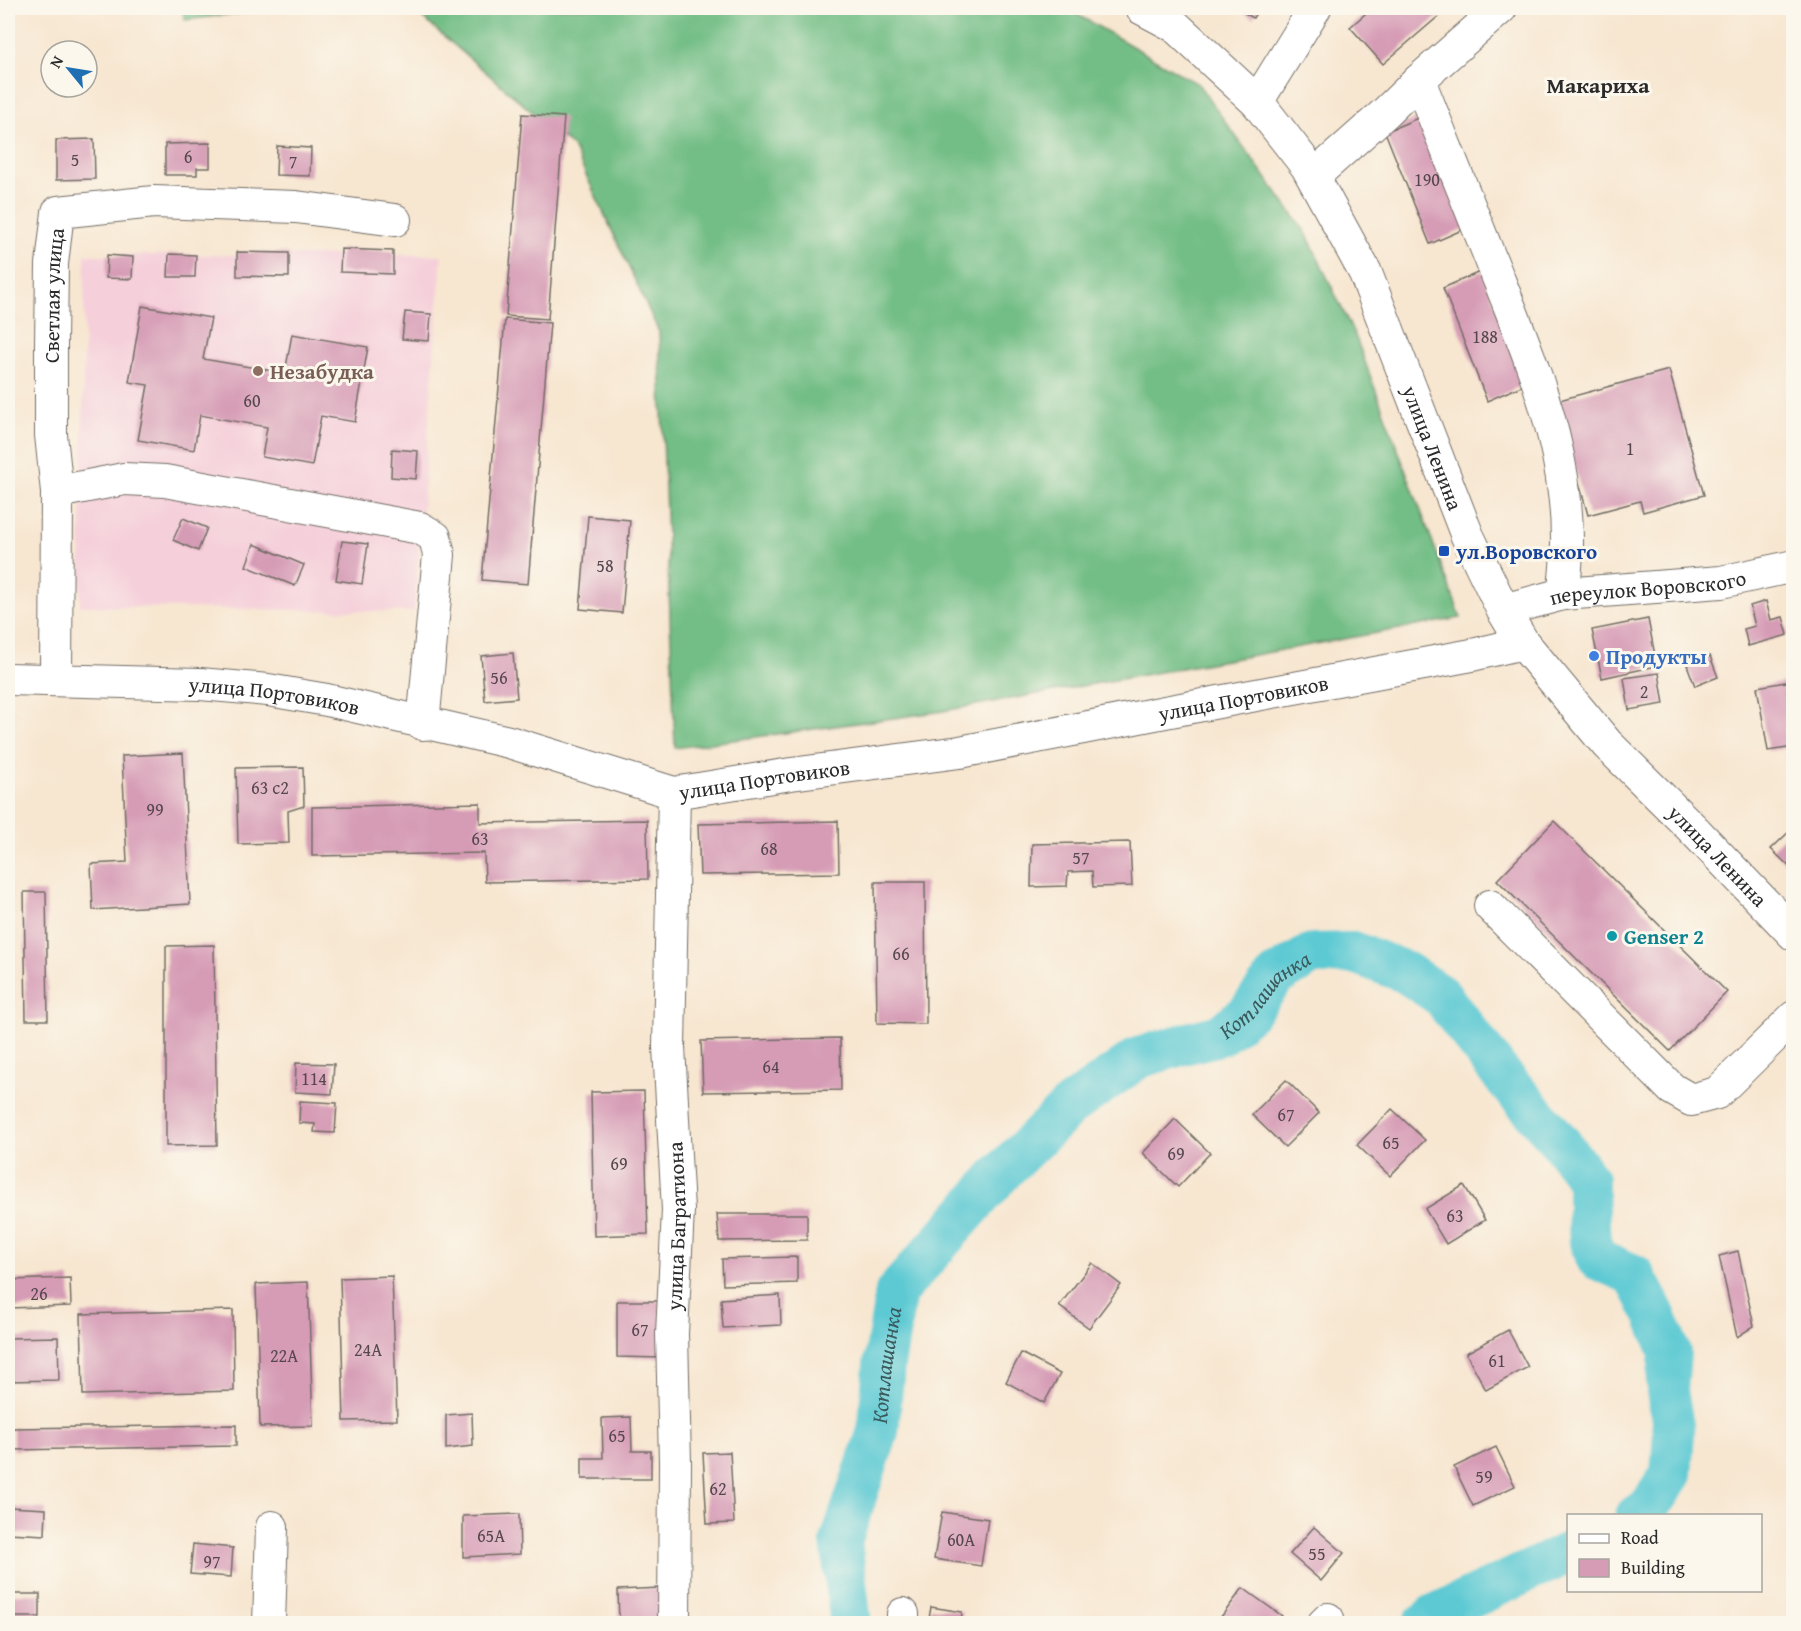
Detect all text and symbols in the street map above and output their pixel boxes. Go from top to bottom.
north arrow [39,39,99,99]
text: N [43,51,69,72]
district label: Макариха [1547,69,1650,101]
house number: 6 [184,143,192,170]
house number: 5 [71,146,79,173]
house number: 7 [289,148,297,175]
house number: 190 [1414,166,1440,193]
street label: Светлая улица [36,226,72,363]
house number: 188 [1472,323,1498,350]
place label: Незабудка [270,356,374,387]
marker: Незабудка [251,364,265,378]
street label: улица Ленина [1395,380,1471,515]
house number: 60 [243,387,261,414]
house number: 1 [1626,435,1634,462]
place label: ул.Воровского [1455,536,1597,567]
marker: ул.Воровского [1437,544,1451,558]
house number: 58 [596,552,614,579]
street label: переулок Воровского [1546,562,1749,612]
place label: Продукты [1606,641,1707,672]
marker: Продукты [1587,649,1601,663]
house number: 56 [490,664,508,691]
street label: улица Портовиков [1154,666,1331,729]
street label: улица Портовиков [187,668,363,723]
house number: 2 [1640,678,1648,705]
street label: улица Портовиков [676,751,852,808]
house number: 63 с2 [251,774,289,801]
house number: 99 [146,796,164,823]
street label: улица Ленина [1661,797,1775,913]
house number: 63 [471,825,489,852]
house number: 68 [760,835,778,862]
house number: 57 [1072,844,1090,871]
place label: Genser 2 [1624,921,1704,952]
marker: Genser 2 [1605,929,1619,943]
house number: 66 [892,940,910,967]
water label: Котлашанка [1212,943,1316,1046]
house number: 64 [762,1053,780,1080]
house number: 114 [301,1065,327,1092]
house number: 67 [1277,1101,1295,1128]
house number: 65 [1382,1129,1400,1156]
house number: 69 [1167,1140,1185,1167]
street label: улица Багратиона [658,1141,694,1312]
house number: 69 [610,1150,628,1177]
house number: 63 [1446,1202,1464,1229]
house number: 26 [30,1280,48,1307]
water label: Котлашанка [863,1304,909,1425]
house number: 67 [631,1316,649,1343]
house number: 24А [354,1336,382,1363]
house number: 22А [270,1342,298,1369]
house number: 61 [1488,1347,1506,1374]
house number: 65 [608,1422,626,1449]
house number: 59 [1475,1463,1493,1490]
house number: 62 [709,1475,727,1502]
legend [1567,1514,1762,1592]
house number: 65А [477,1522,505,1549]
text: Road [1621,1524,1659,1551]
house number: 60А [947,1526,975,1553]
house number: 55 [1308,1540,1326,1567]
house number: 97 [203,1548,221,1575]
text: Building [1621,1554,1685,1581]

